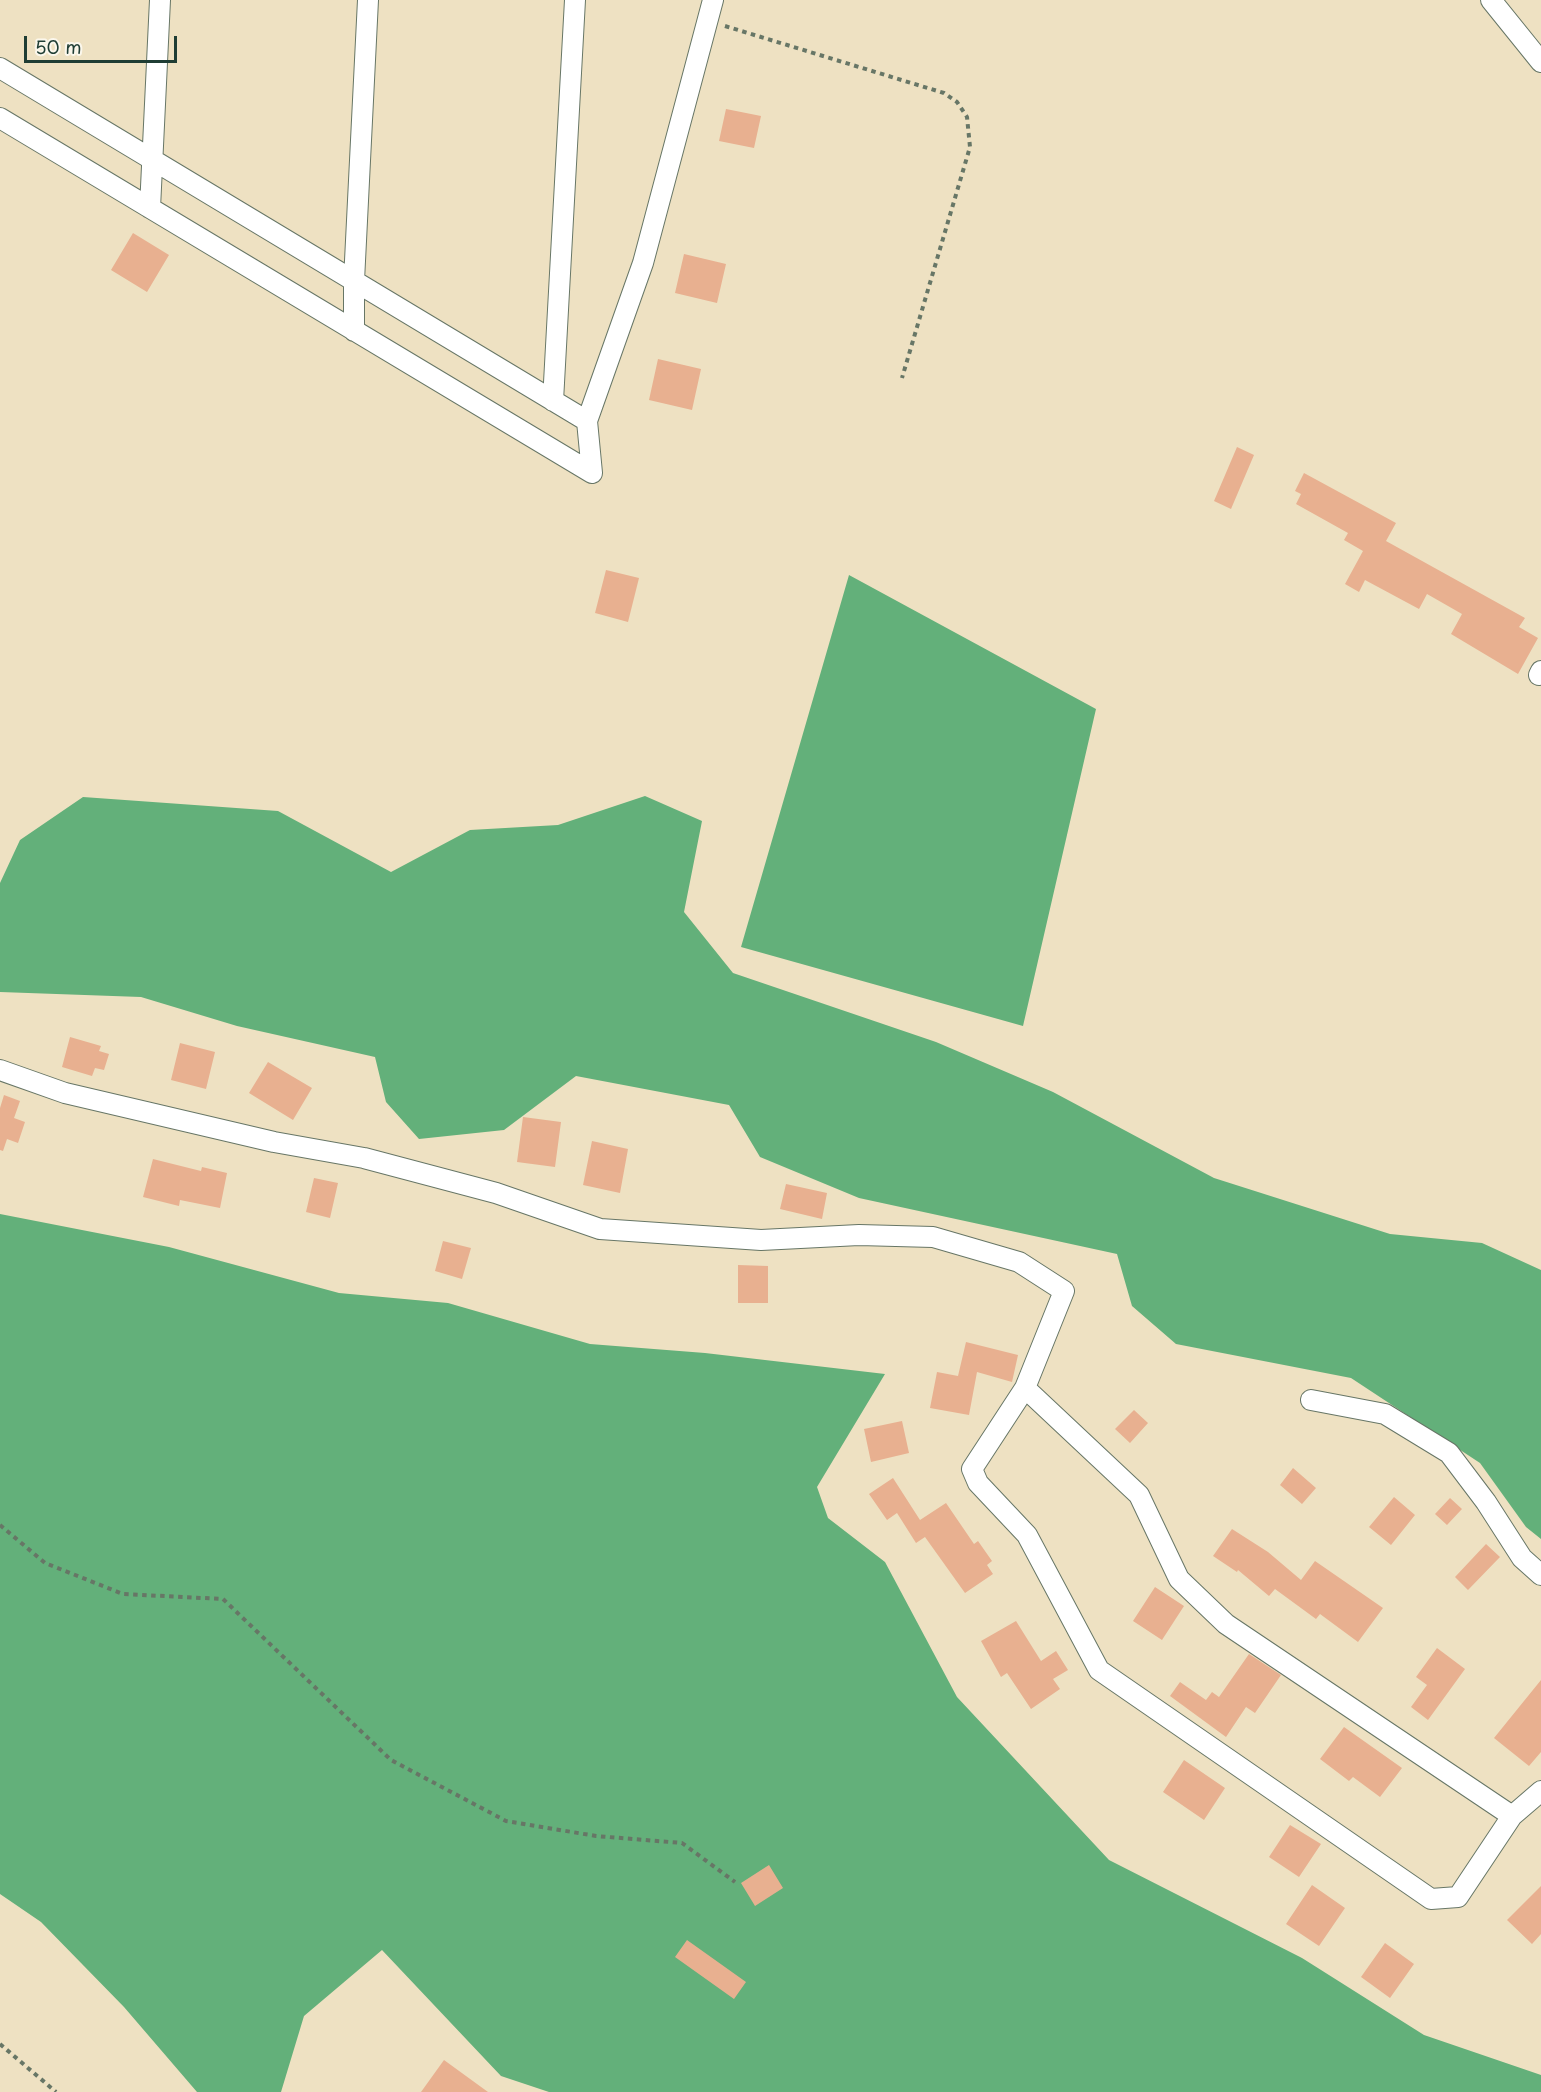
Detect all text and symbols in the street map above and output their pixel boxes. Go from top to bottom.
scale bar [27,24,180,62]
text: 50 m [35,33,82,60]

